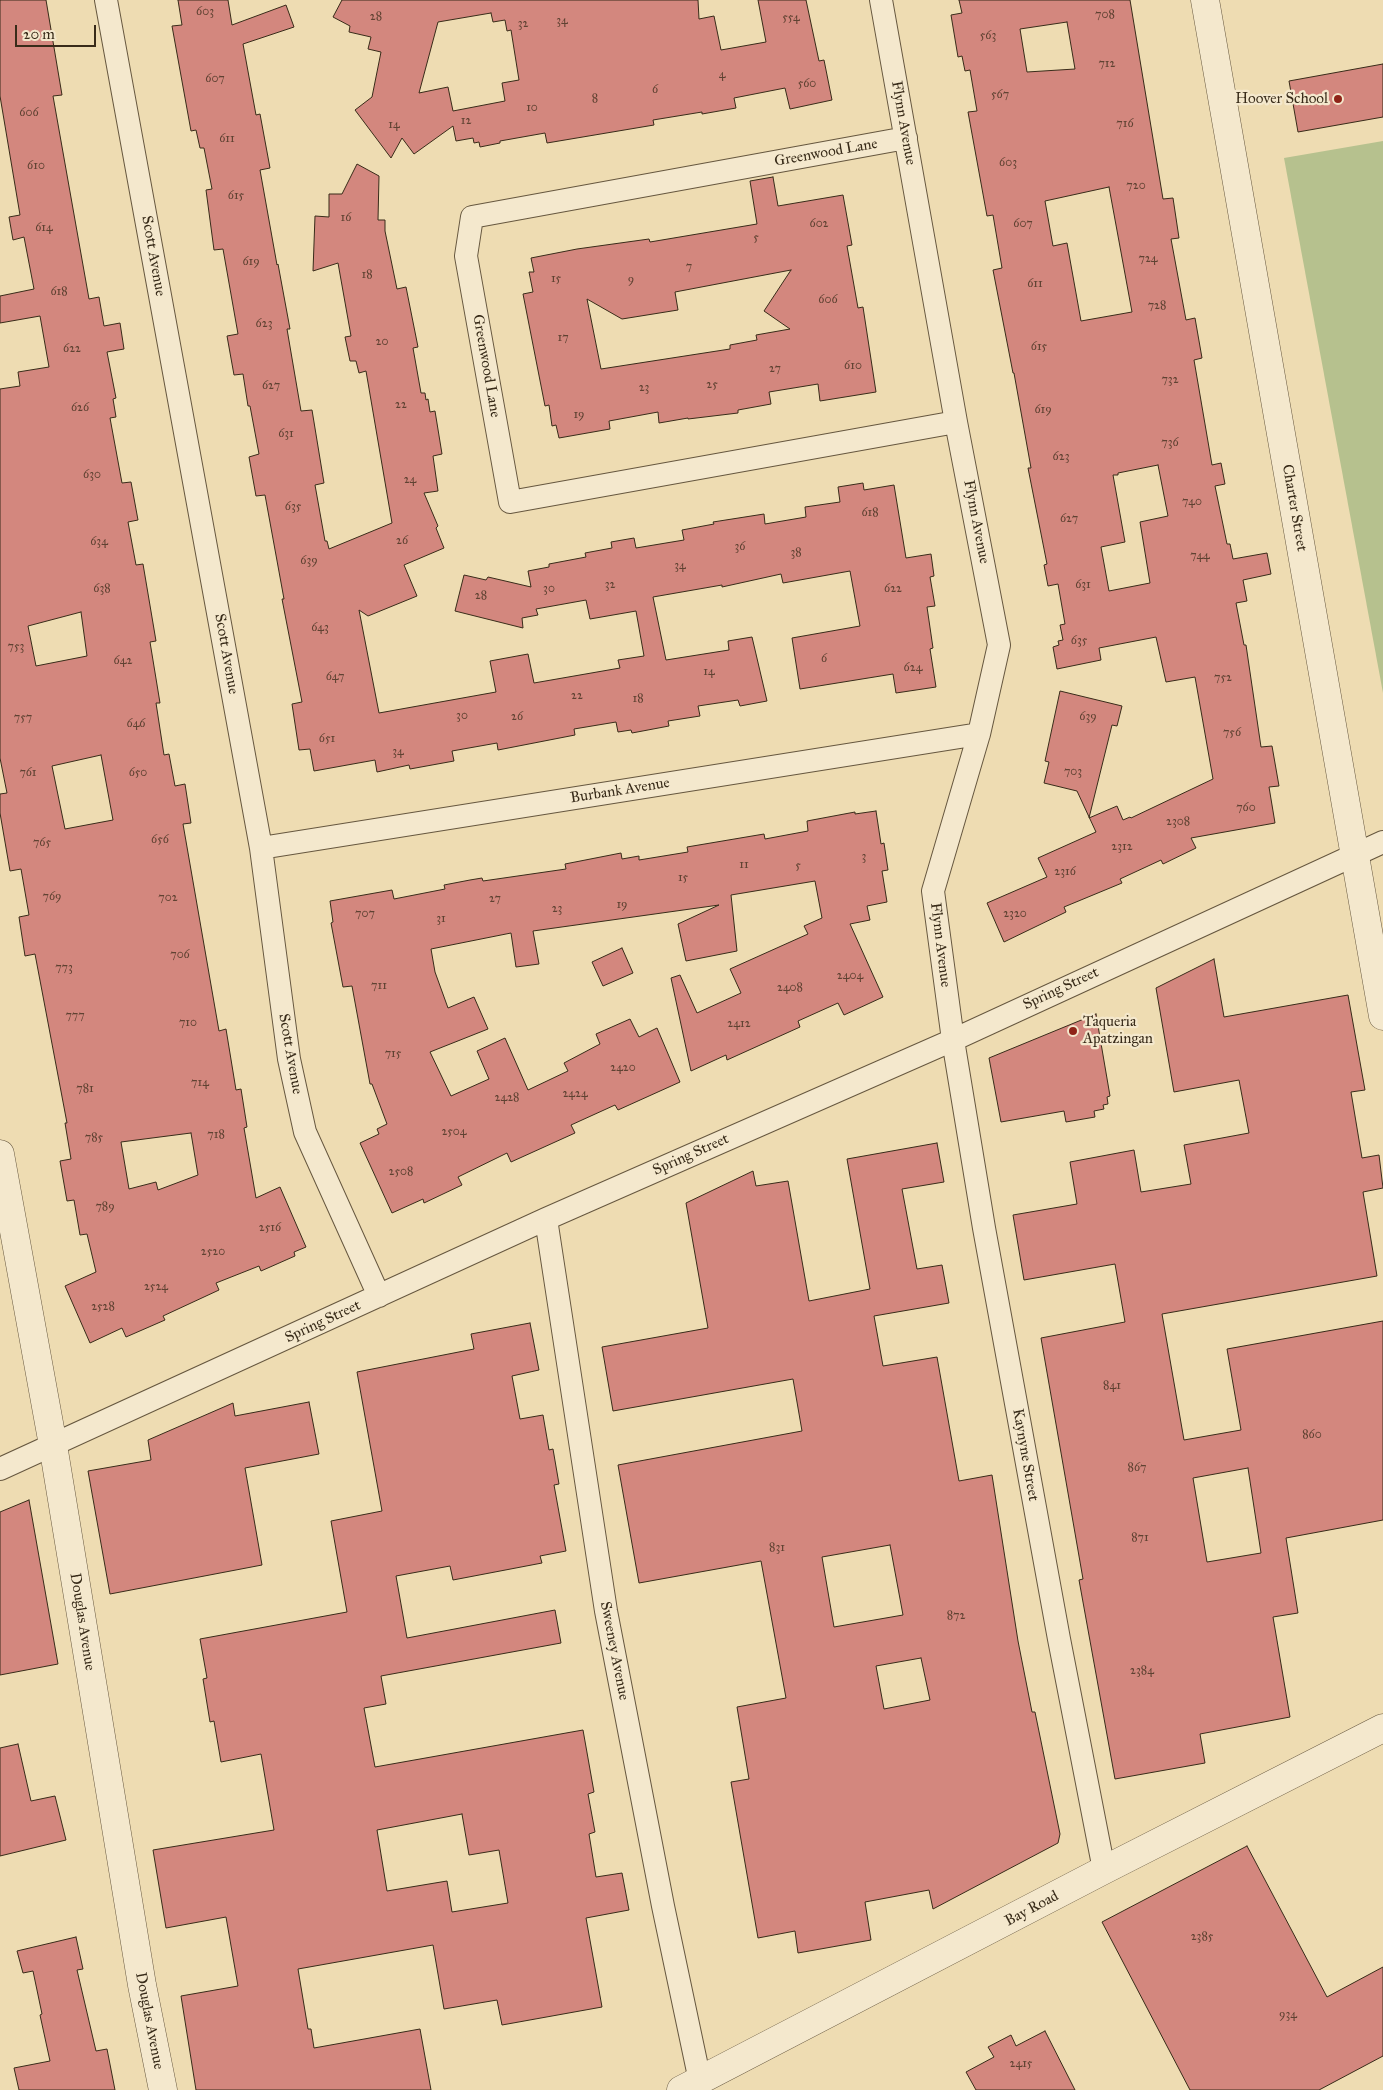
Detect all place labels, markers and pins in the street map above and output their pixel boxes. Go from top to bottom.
place label: Hoover School [1235,90,1328,108]
marker: Hoover School [1332,93,1344,105]
place label: Taqueria Apatzingan [1083,1013,1153,1048]
marker: Taqueria Apatzingan [1067,1025,1079,1037]

